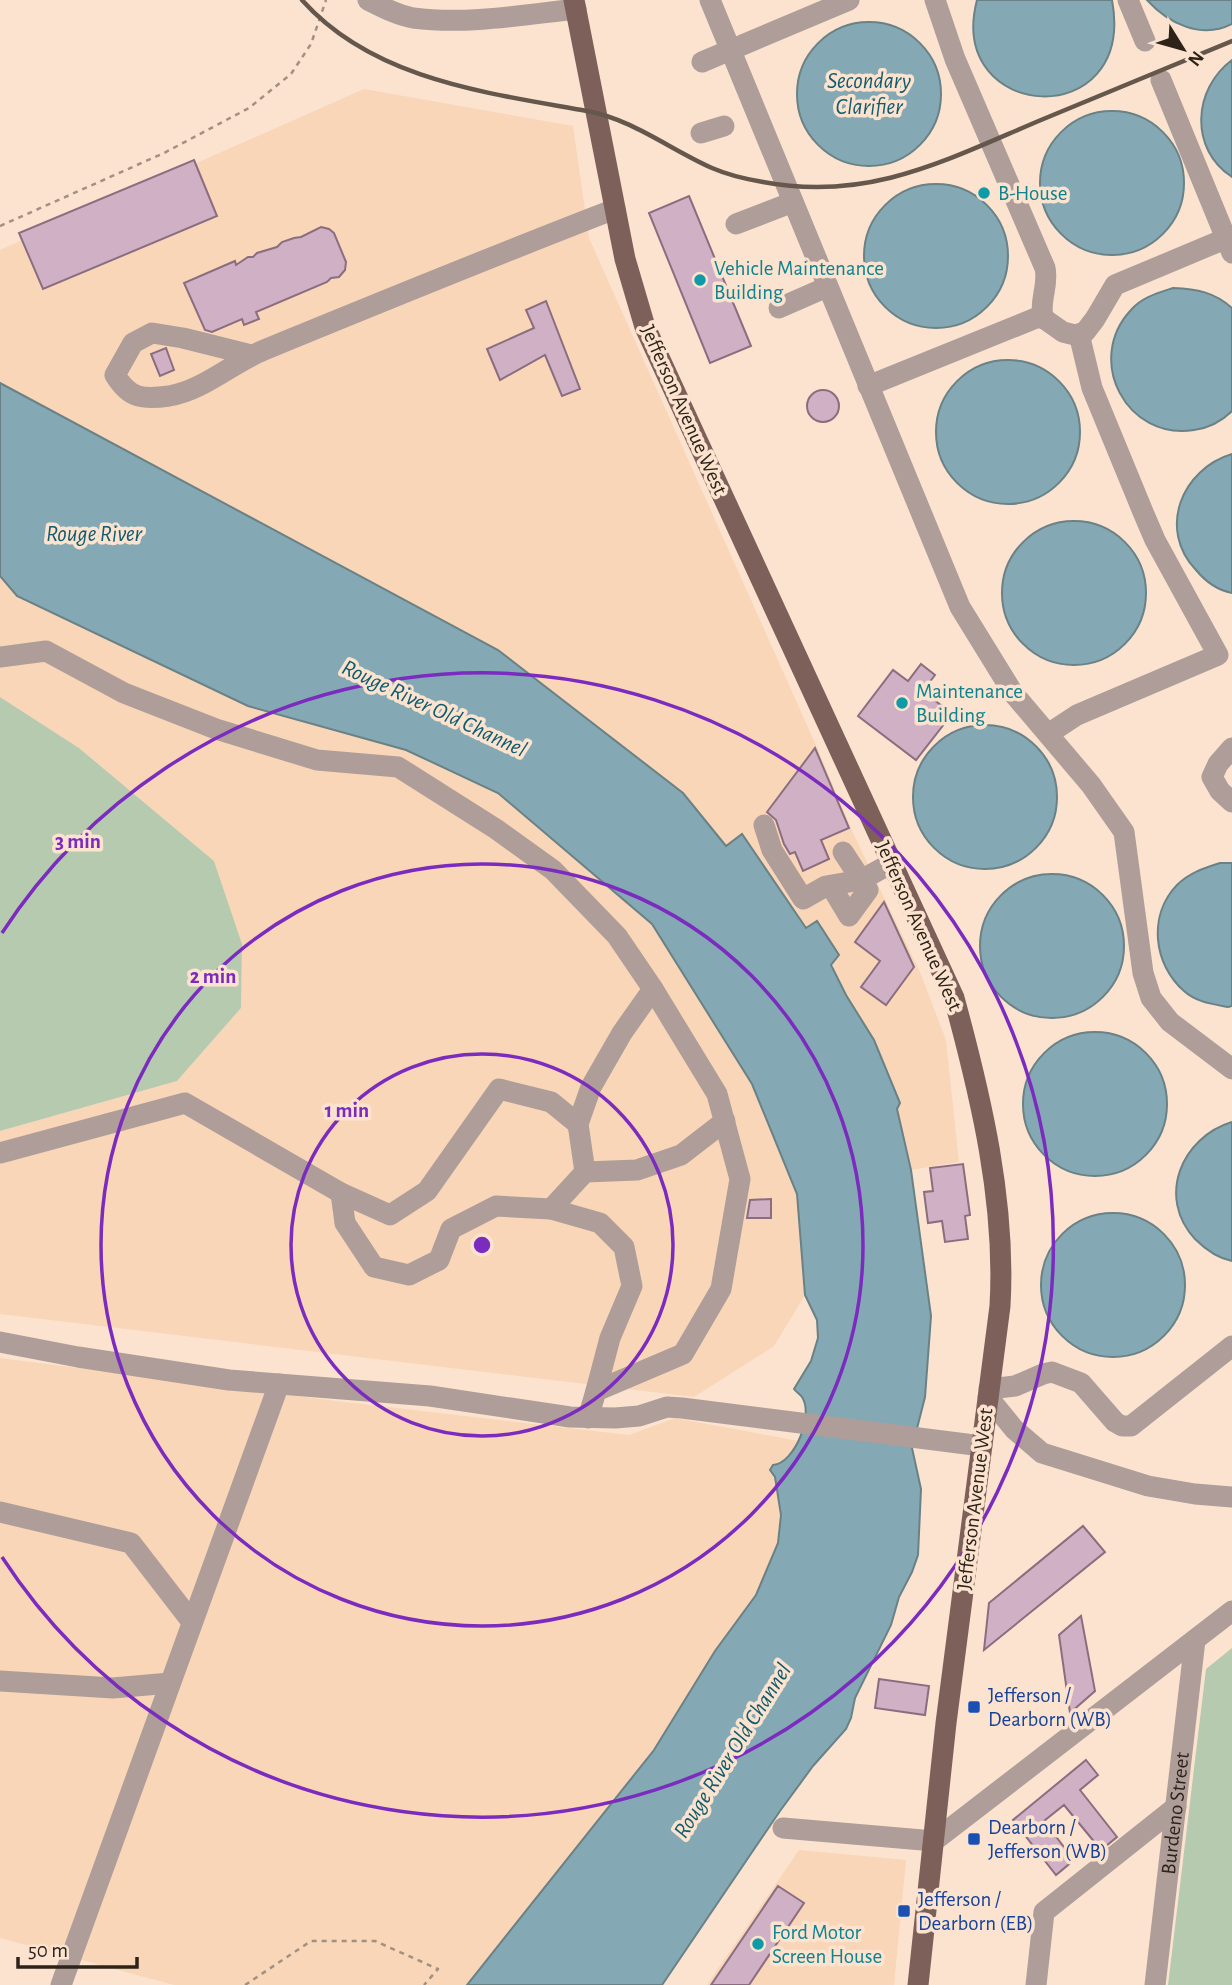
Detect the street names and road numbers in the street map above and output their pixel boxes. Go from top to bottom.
street label: Jefferson Avenue West [637,322,731,498]
street label: Jefferson Avenue West [872,838,966,1014]
street label: Jefferson Avenue West [953,1406,997,1591]
street label: Burdeno Street [1157,1750,1192,1876]

